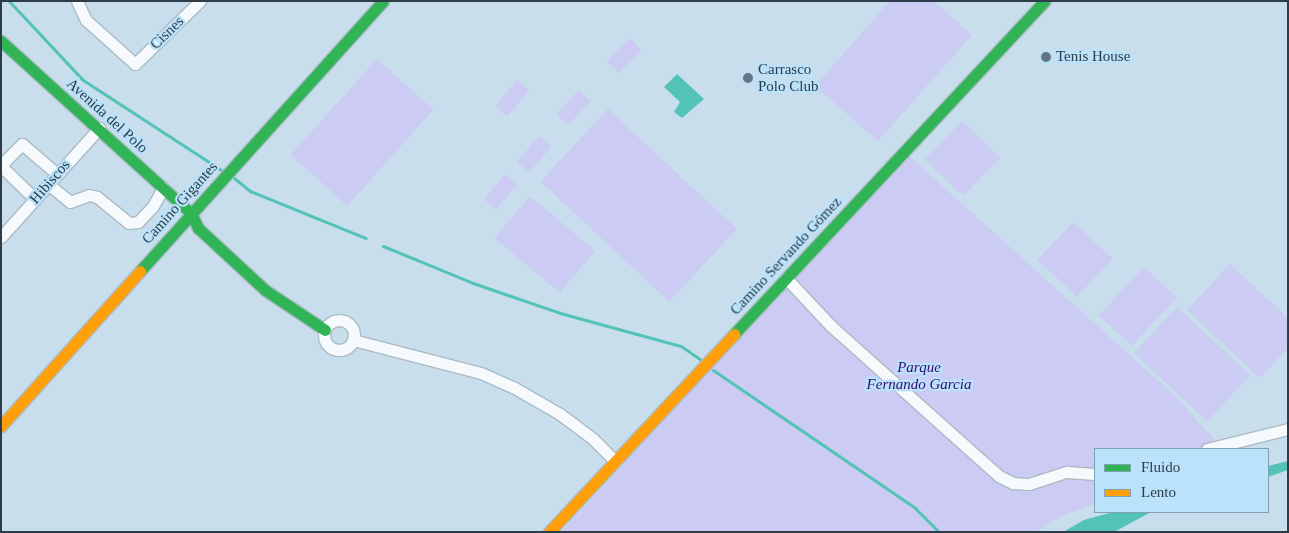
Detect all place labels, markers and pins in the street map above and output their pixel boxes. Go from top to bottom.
place label: Tenis House [1056,48,1130,66]
marker: Tenis House [1040,51,1052,63]
place label: Carrasco Polo Club [758,60,818,95]
marker: Carrasco Polo Club [742,72,754,84]

